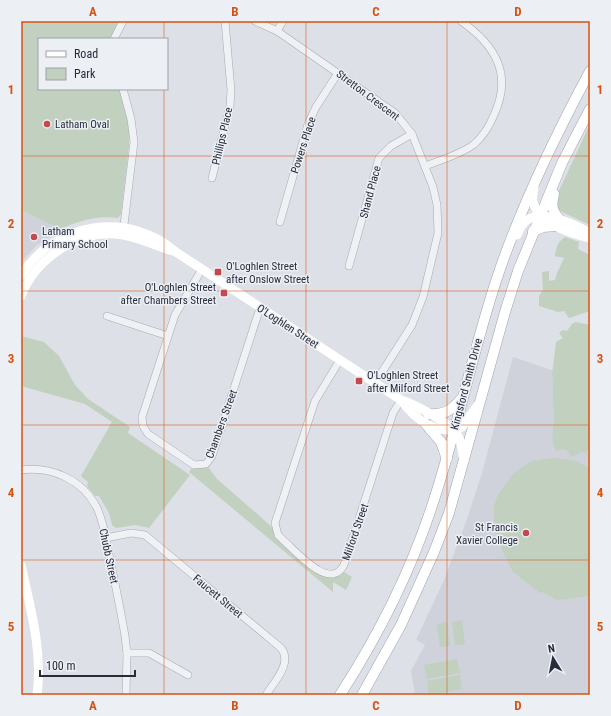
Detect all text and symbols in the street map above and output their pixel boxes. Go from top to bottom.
text: A [89,4,97,19]
text: B [231,4,239,19]
text: C [372,4,380,19]
text: D [514,4,522,19]
legend [38,38,168,90]
text: Road [74,47,98,61]
text: Park [74,67,96,81]
street label: Stretton Crescent [334,67,402,123]
text: 1 [8,82,14,97]
text: 1 [597,82,603,97]
street label: Phillips Place [210,106,235,166]
street label: Powers Place [288,115,319,175]
place label: Latham Oval [55,118,109,131]
marker: Latham Oval [42,119,52,129]
street label: Shand Place [357,164,384,220]
text: 2 [8,216,15,231]
text: 2 [597,216,604,231]
place label: Latham Primary School [42,225,108,251]
marker: Latham Primary School [29,232,39,242]
place label: O'Loghlen Street after Onslow Street [226,260,310,286]
marker: O'Loghlen Street after Onslow Street [213,267,223,277]
place label: O'Loghlen Street after Chambers Street [121,281,216,307]
marker: O'Loghlen Street after Chambers Street [219,288,229,298]
street label: O'Loghlen Street [254,302,321,351]
street label: Kingsford Smith Drive [448,337,485,431]
text: 3 [8,351,14,366]
text: 3 [597,351,603,366]
place label: O'Loghlen Street after Milford Street [367,369,449,395]
marker: O'Loghlen Street after Milford Street [354,376,364,386]
street label: Chambers Street [203,388,240,460]
text: 4 [8,485,15,500]
text: 4 [597,485,604,500]
street label: Milford Street [340,502,371,562]
place label: St Francis Xavier College [456,521,518,547]
street label: Chubb Street [96,527,121,585]
marker: St Francis Xavier College [521,528,531,538]
street label: Faucett Street [190,572,245,621]
text: 5 [8,619,15,634]
text: 5 [597,619,604,634]
north arrow [533,638,573,678]
text: N [547,642,556,656]
scale bar [40,652,135,678]
text: 100 m [46,659,76,673]
text: A [89,698,97,713]
text: B [231,698,239,713]
text: C [372,698,380,713]
text: D [514,698,522,713]

